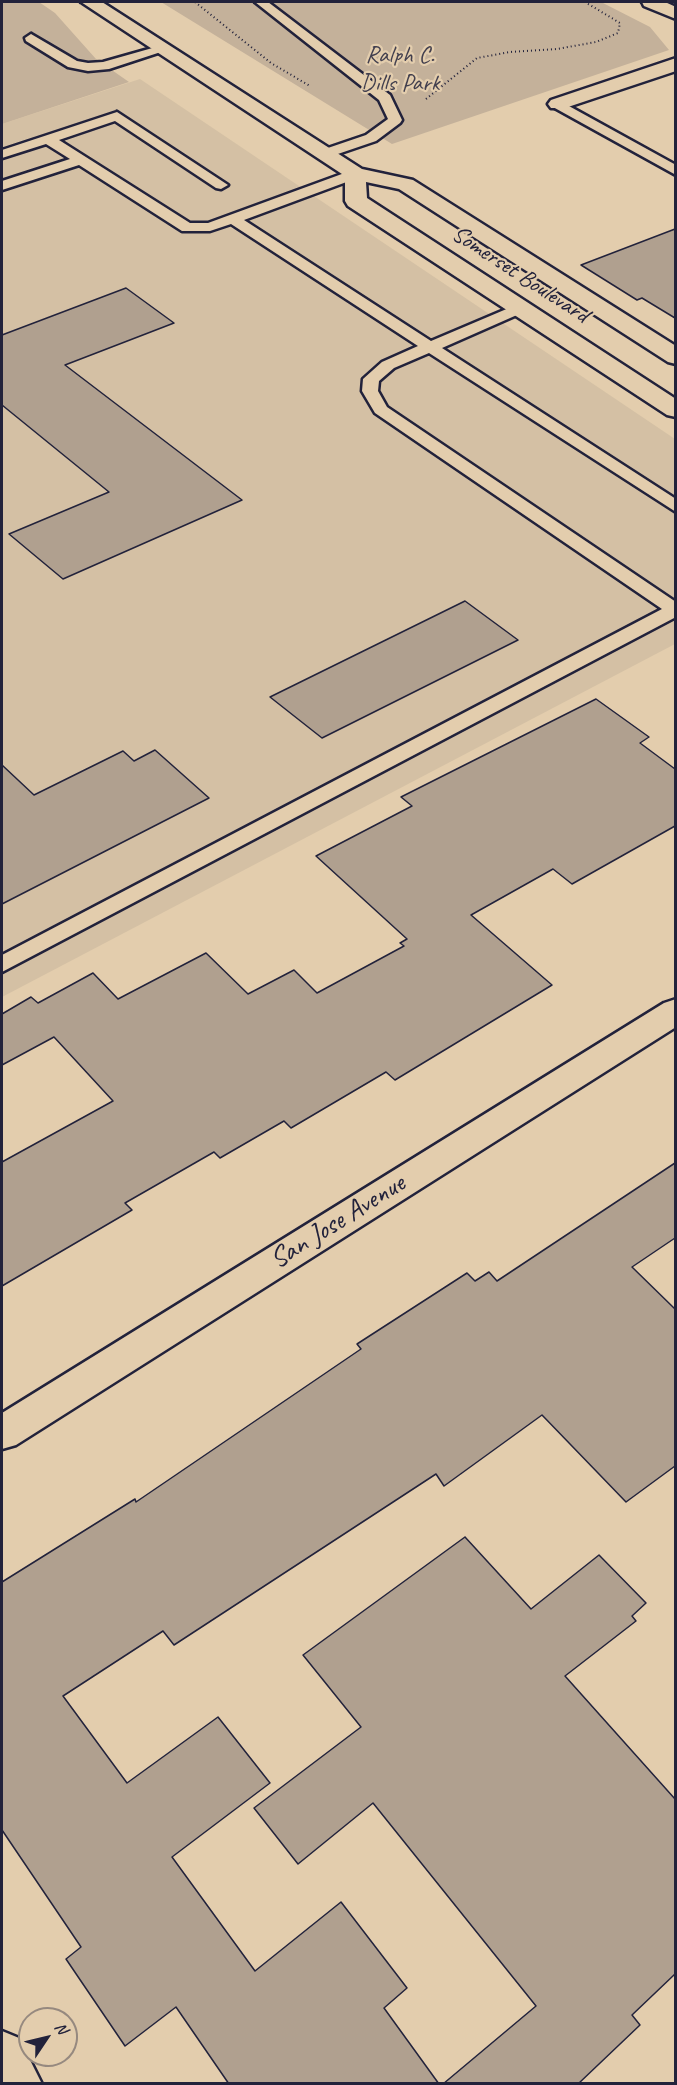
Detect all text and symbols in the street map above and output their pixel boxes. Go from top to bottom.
park label: Ralph C. Dills Park [361,42,439,98]
street label: Somerset Boulevard [446,220,594,330]
street label: San Jose Avenue [264,1167,412,1277]
north arrow [18,2007,78,2067]
text: N [50,2018,72,2038]

